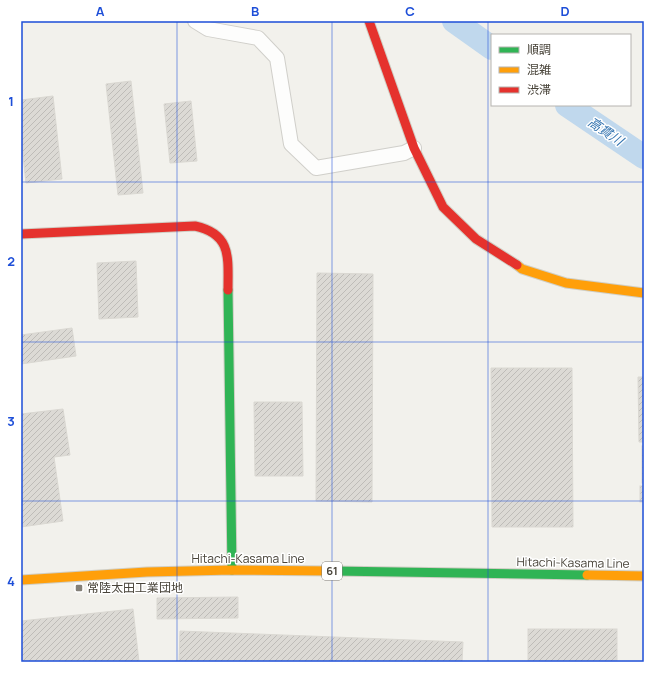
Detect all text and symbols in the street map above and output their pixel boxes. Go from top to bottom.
text: A [96,2,105,20]
text: B [251,2,259,20]
text: C [405,2,415,20]
text: D [560,2,570,20]
legend [491,34,631,106]
text: 順調 [527,41,551,58]
text: 混雑 [527,61,551,78]
text: 渋滞 [527,81,551,98]
text: 1 [8,92,14,110]
water label: 高貫川 [585,113,629,150]
text: 2 [7,252,15,270]
text: 3 [7,412,15,430]
street label: Hitachi-Kasama Line [191,550,305,567]
street label: Hitachi-Kasama Line [516,553,630,572]
road number: 61 [322,562,342,580]
text: 4 [7,572,15,590]
place label: 常陸太田工業団地 [87,579,183,596]
marker: 常陸太田工業団地 [74,583,84,593]

